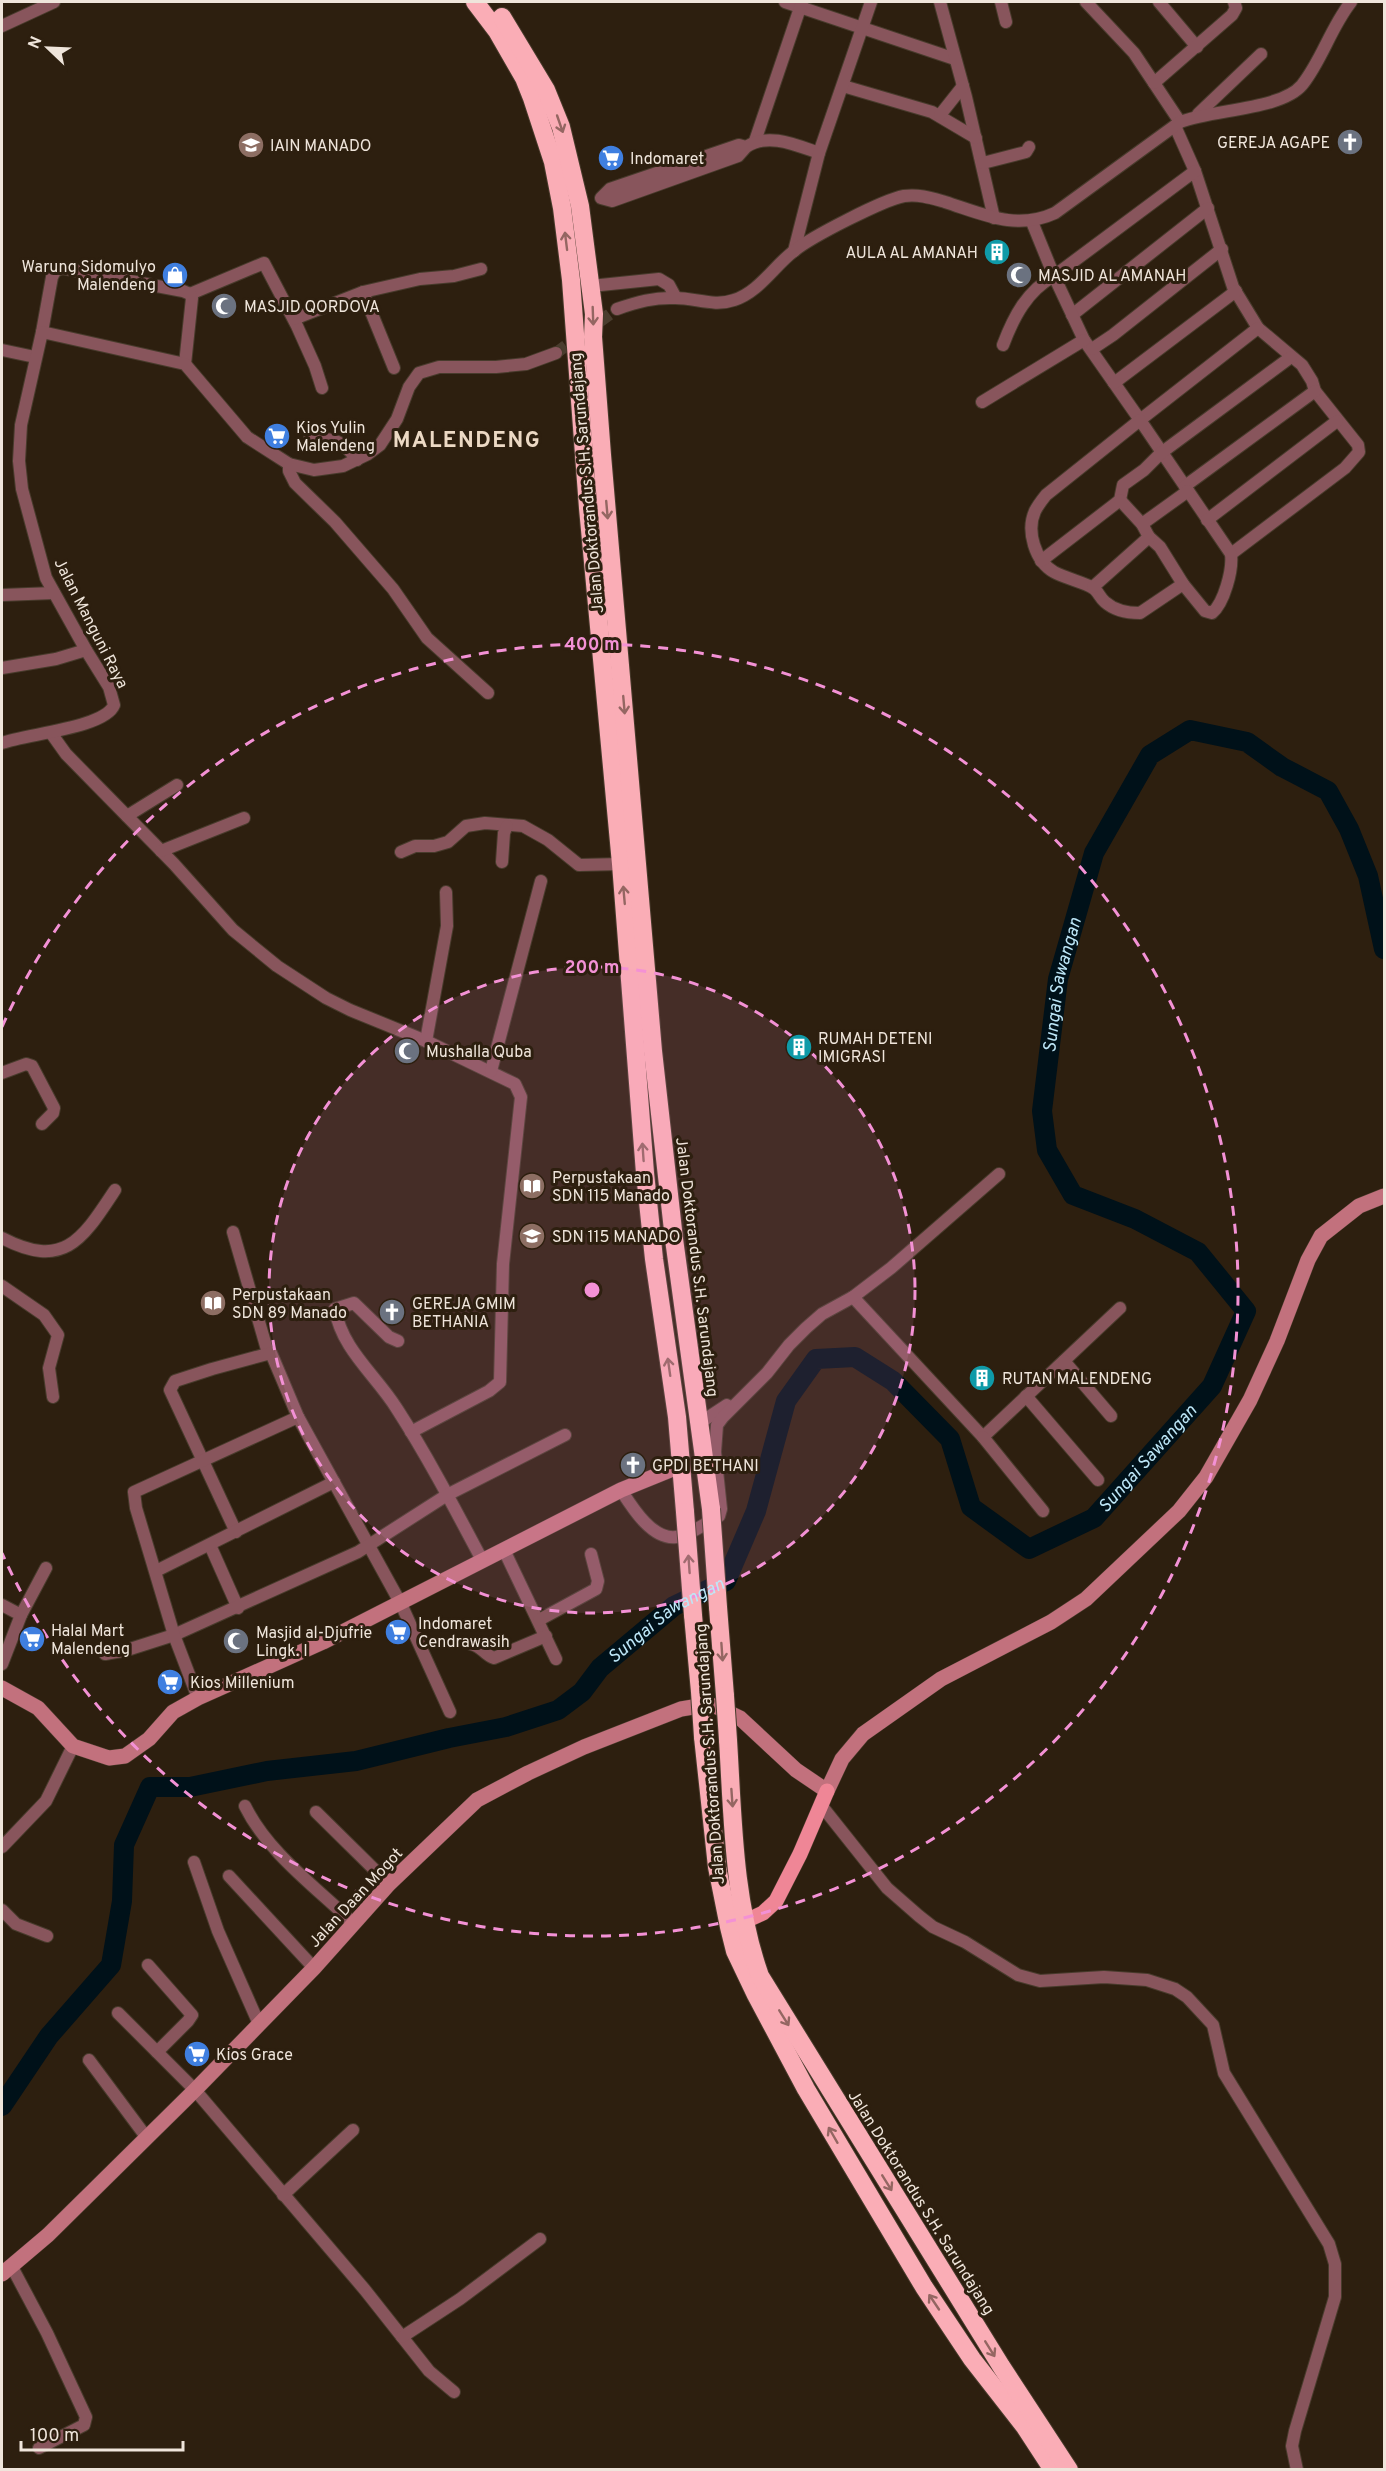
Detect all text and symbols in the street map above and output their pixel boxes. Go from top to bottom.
north arrow [18,18,78,78]
text: N [25,34,47,52]
one-way arrow [555,114,566,133]
church icon: GEREJA AGAPE [1335,127,1365,157]
school or university icon: IAIN MANADO [236,130,266,160]
place label: GEREJA AGAPE [1217,134,1330,154]
place label: IAIN MANADO [270,137,372,157]
supermarket icon: Indomaret [596,143,626,173]
place label: Indomaret [630,150,704,170]
one-way arrow [560,231,571,251]
building icon: AULA AL AMANAH [982,237,1012,267]
place label: AULA AL AMANAH [846,244,978,264]
place label: Warung Sidomulyo Malendeng [22,258,156,296]
shop icon: Warung Sidomulyo Malendeng [160,260,190,290]
mosque icon: MASJID AL AMANAH [1004,260,1034,290]
place label: MASJID AL AMANAH [1038,267,1186,287]
mosque icon: MASJID QORDOVA [209,291,239,321]
place label: MASJID QORDOVA [244,298,380,318]
one-way arrow [588,305,599,325]
street label: Jalan Doktorandus S.H. Sarundajang [567,352,609,614]
place label: Kios Yulin Malendeng [296,419,375,457]
supermarket icon: Kios Yulin Malendeng [262,421,292,451]
district label: MALENDENG [393,428,541,455]
one-way arrow [602,500,613,520]
street label: Jalan Manguni Raya [49,555,132,692]
text: 400 m [564,634,620,657]
one-way arrow [619,694,630,714]
one-way arrow [618,885,629,905]
water label: Sungai Sawangan [1039,915,1088,1054]
text: 200 m [564,957,620,980]
place label: RUMAH DETENI IMIGRASI [818,1030,933,1068]
building icon: RUMAH DETENI IMIGRASI [784,1032,814,1062]
mosque icon: Mushalla Quba [392,1036,422,1066]
place label: Mushalla Quba [426,1043,532,1063]
street label: Jalan Doktorandus S.H. Sarundajang [670,1136,722,1398]
one-way arrow [638,1143,649,1163]
place label: Perpustakaan SDN 115 Manado [552,1169,670,1207]
library icon: Perpustakaan SDN 115 Manado [517,1171,547,1201]
school or university icon: SDN 115 MANADO [517,1221,547,1251]
place label: SDN 115 MANADO [552,1228,680,1248]
centre of rings [582,1280,602,1300]
place label: Perpustakaan SDN 89 Manado [232,1286,347,1324]
library icon: Perpustakaan SDN 89 Manado [198,1288,228,1318]
place label: GEREJA GMIM BETHANIA [412,1295,516,1333]
church icon: GEREJA GMIM BETHANIA [377,1297,407,1327]
one-way arrow [664,1357,675,1377]
building icon: RUTAN MALENDENG [967,1363,997,1393]
place label: RUTAN MALENDENG [1002,1370,1152,1390]
water label: Sungai Sawangan [1094,1400,1203,1518]
church icon: GPDI BETHANI [618,1450,648,1480]
place label: GPDI BETHANI [652,1457,759,1477]
one-way arrow [683,1554,694,1574]
water label: Sungai Sawangan [604,1573,729,1669]
place label: Indomaret Cendrawasih [418,1615,510,1653]
supermarket icon: Indomaret Cendrawasih [383,1617,413,1647]
place label: Halal Mart Malendeng [51,1622,130,1660]
street label: Jalan Doktorandus S.H. Sarundajang [692,1623,730,1885]
supermarket icon: Halal Mart Malendeng [17,1624,47,1654]
place label: Masjid al-Djufrie Lingk. I [256,1624,372,1662]
mosque icon: Masjid al-Djufrie Lingk. I [221,1626,251,1656]
one-way arrow [717,1641,728,1661]
supermarket icon: Kios Millenium [155,1667,185,1697]
place label: Kios Millenium [190,1674,294,1694]
one-way arrow [727,1788,738,1808]
street label: Jalan Daan Mogot [305,1844,408,1952]
one-way arrow [777,2009,790,2026]
supermarket icon: Kios Grace [182,2039,212,2069]
place label: Kios Grace [216,2046,293,2066]
street label: Jalan Doktorandus S.H. Sarundajang [843,2087,998,2319]
one-way arrow [827,2127,839,2144]
one-way arrow [881,2174,893,2191]
one-way arrow [928,2295,940,2311]
one-way arrow [984,2340,996,2356]
scale bar [21,2414,183,2452]
text: 100 m [30,2425,79,2448]

